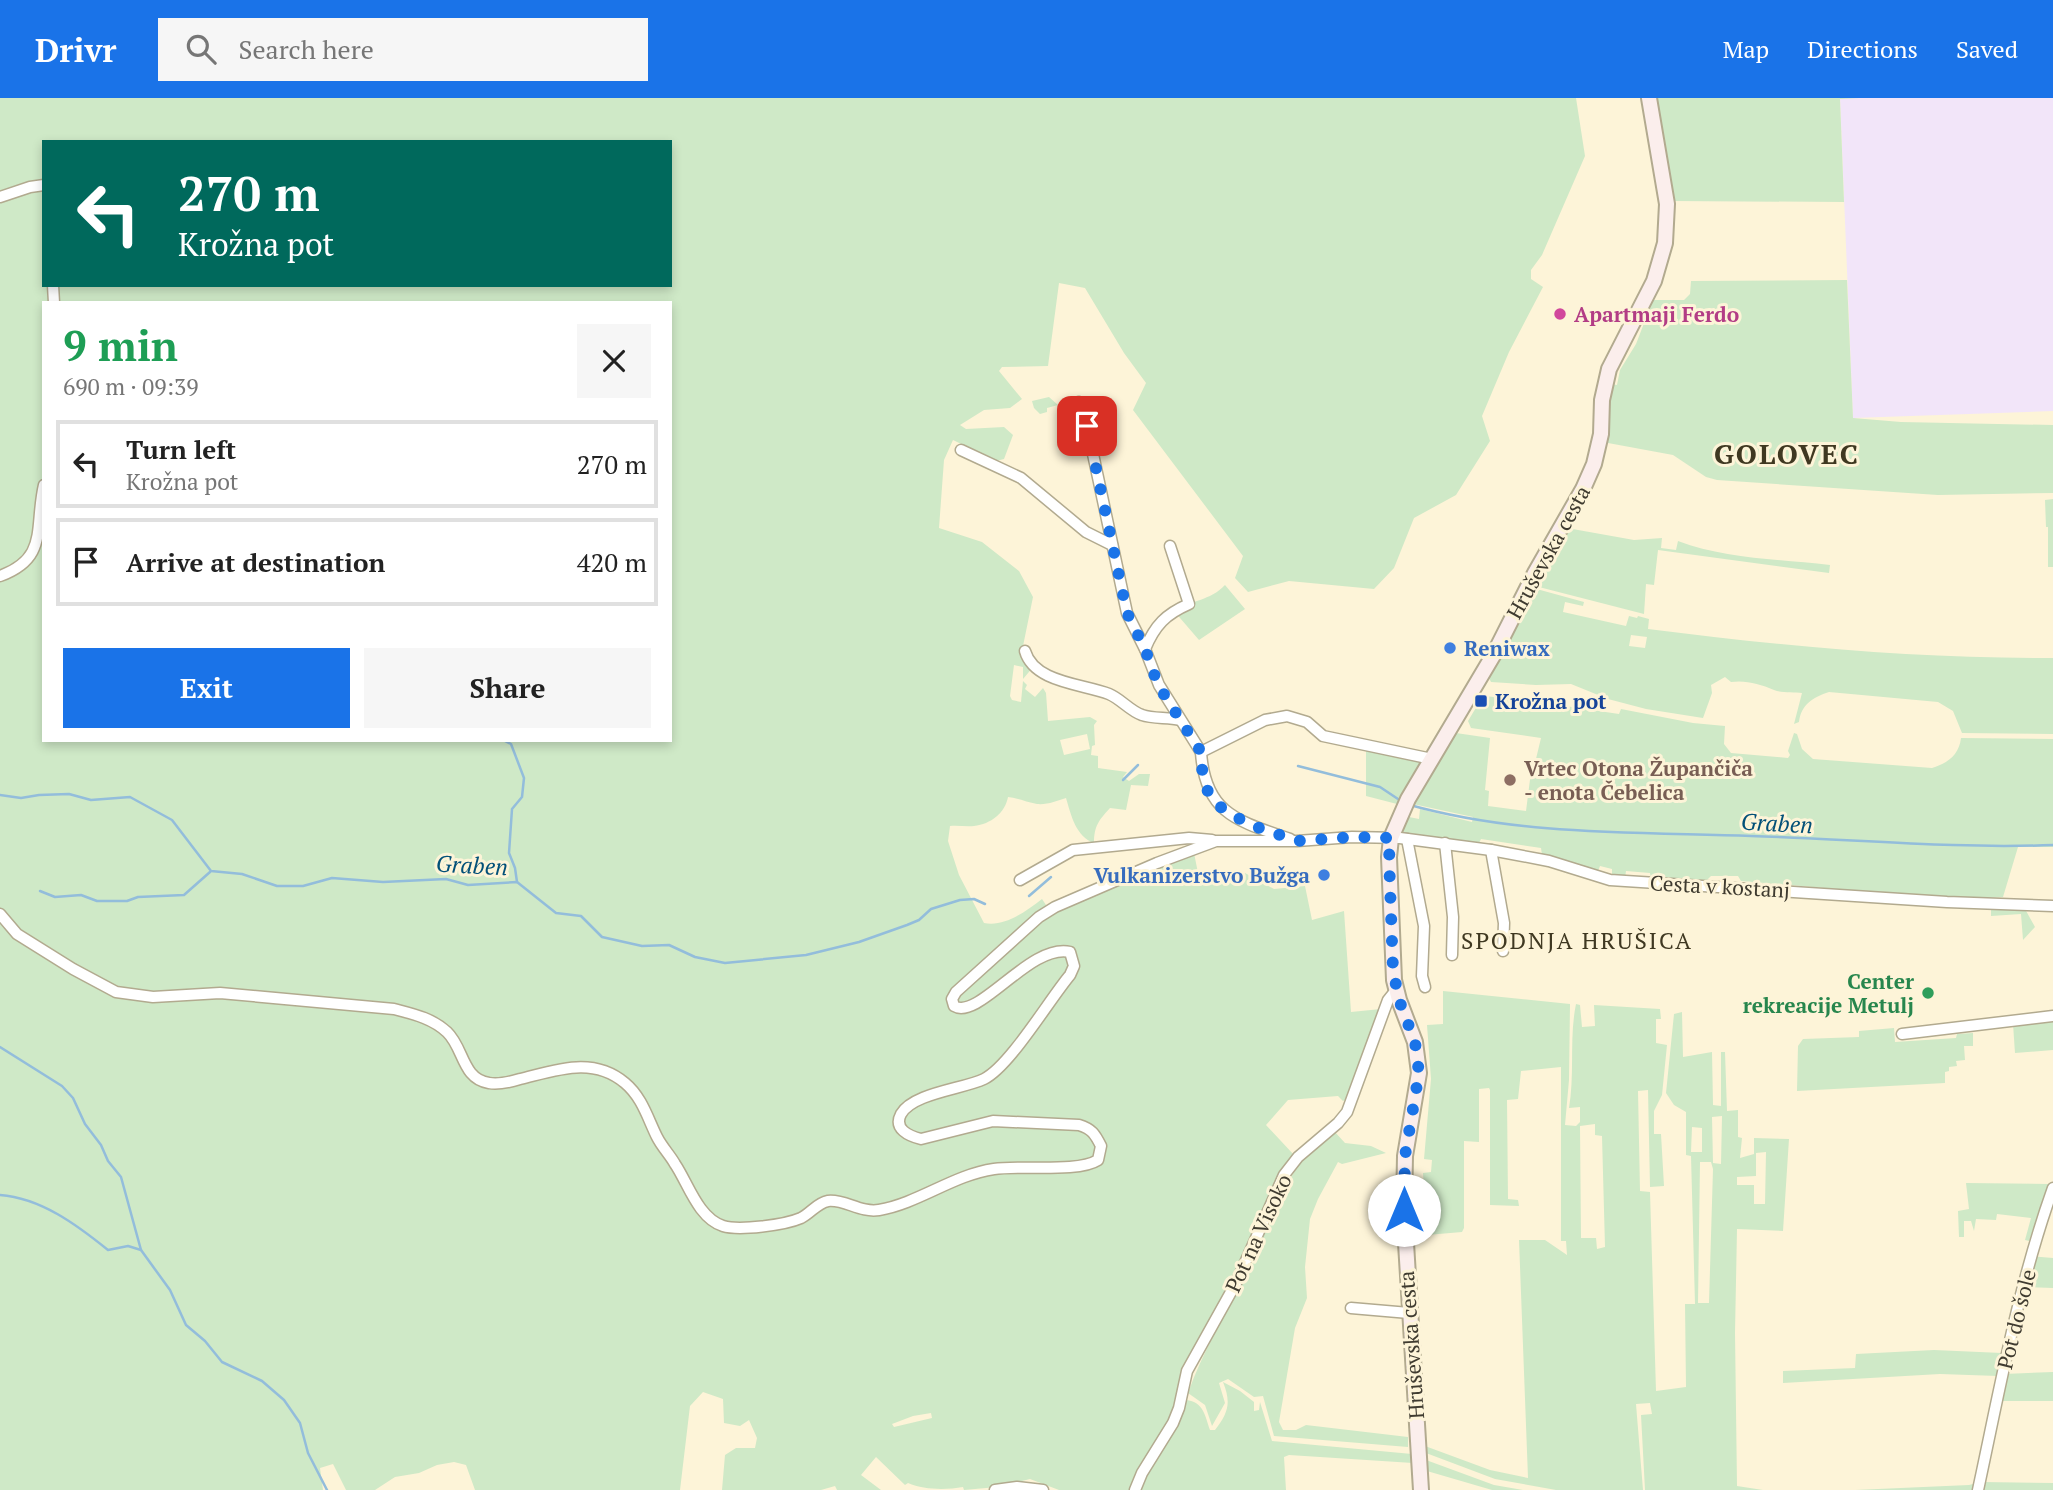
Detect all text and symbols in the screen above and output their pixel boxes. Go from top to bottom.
search box [158,18,648,81]
text: Drivr [35,28,116,71]
icon: search [182,30,220,68]
text: Search here [238,32,374,66]
text: Map [1723,33,1769,65]
text: Directions [1807,33,1918,65]
text: Saved [1956,33,2018,65]
text: 270 m [178,160,320,225]
icon: left [63,168,154,259]
text: Krožna pot [178,223,334,265]
place label: Apartmaji Ferdo [1574,300,1739,328]
marker: Apartmaji Ferdo [1552,306,1568,322]
text: 9 min [63,317,178,373]
button: close [577,324,651,398]
text: 690 m · 09:39 [63,371,198,402]
pin [1057,396,1117,456]
icon: arrive [1068,407,1106,445]
text: Turn left [126,432,236,466]
district label: GOLOVEC [1714,435,1860,472]
icon: left [67,445,105,483]
text: 270 m [577,447,647,481]
text: Krožna pot [126,466,238,497]
street label: Hruševska cesta [1500,480,1596,624]
icon: arrive [67,543,105,581]
text: Arrive at destination [126,545,385,579]
text: 420 m [577,545,647,579]
place label: Reniwax [1464,634,1550,662]
marker: Reniwax [1442,640,1458,656]
button: Exit [63,648,350,728]
button: Share [364,648,651,728]
place label: Krožna pot [1495,687,1607,715]
marker: Krožna pot [1473,693,1489,709]
place label: Vrtec Otona Župančiča - enota Čebelica [1524,754,1753,806]
marker: Vrtec Otona Župančiča - enota Čebelica [1502,772,1518,788]
water label: Graben [1740,806,1814,840]
water label: Graben [435,848,509,882]
place label: Vulkanizerstvo Bužga [1093,861,1310,889]
marker: Vulkanizerstvo Bužga [1316,867,1332,883]
street label: Cesta v kostanj [1649,868,1791,904]
district label: SPODNJA HRUŠICA [1461,925,1693,956]
place label: Center rekreacije Metulj [1743,967,1914,1019]
marker: Center rekreacije Metulj [1920,985,1936,1001]
street label: Pot na Visoko [1218,1169,1298,1297]
position arrow [1367,1173,1441,1247]
street label: Pot do šole [1990,1266,2042,1372]
street label: Hruševska cesta [1392,1270,1430,1420]

